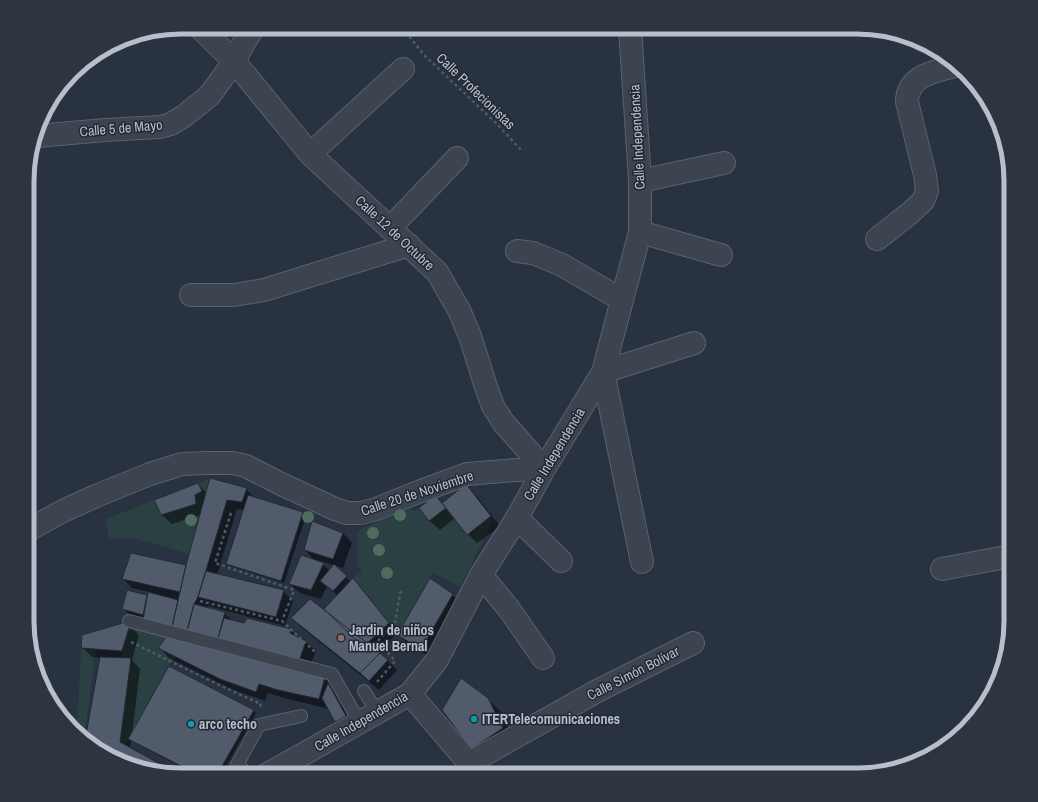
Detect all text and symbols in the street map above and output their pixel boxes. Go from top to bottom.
street label: Calle Profecionistas [433,49,519,133]
street label: Calle Independencia [625,83,649,190]
street label: Calle 5 de Mayo [79,115,163,141]
street label: Calle 12 de Octubre [352,192,438,274]
street label: Calle Independencia [519,404,589,504]
street label: Calle 20 de Noviembre [358,466,476,520]
place label: Jardin de niños Manuel Bernal [349,621,434,655]
marker: Jardin de niños Manuel Bernal [336,633,346,643]
street label: Calle Simón Bolívar [584,642,682,704]
street label: Calle Independencia [311,687,412,755]
place label: ITERTelecomunicaciones [482,710,620,728]
marker: ITERTelecomunicaciones [469,714,479,724]
place label: arco techo [199,715,257,733]
marker: arco techo [186,719,196,729]

